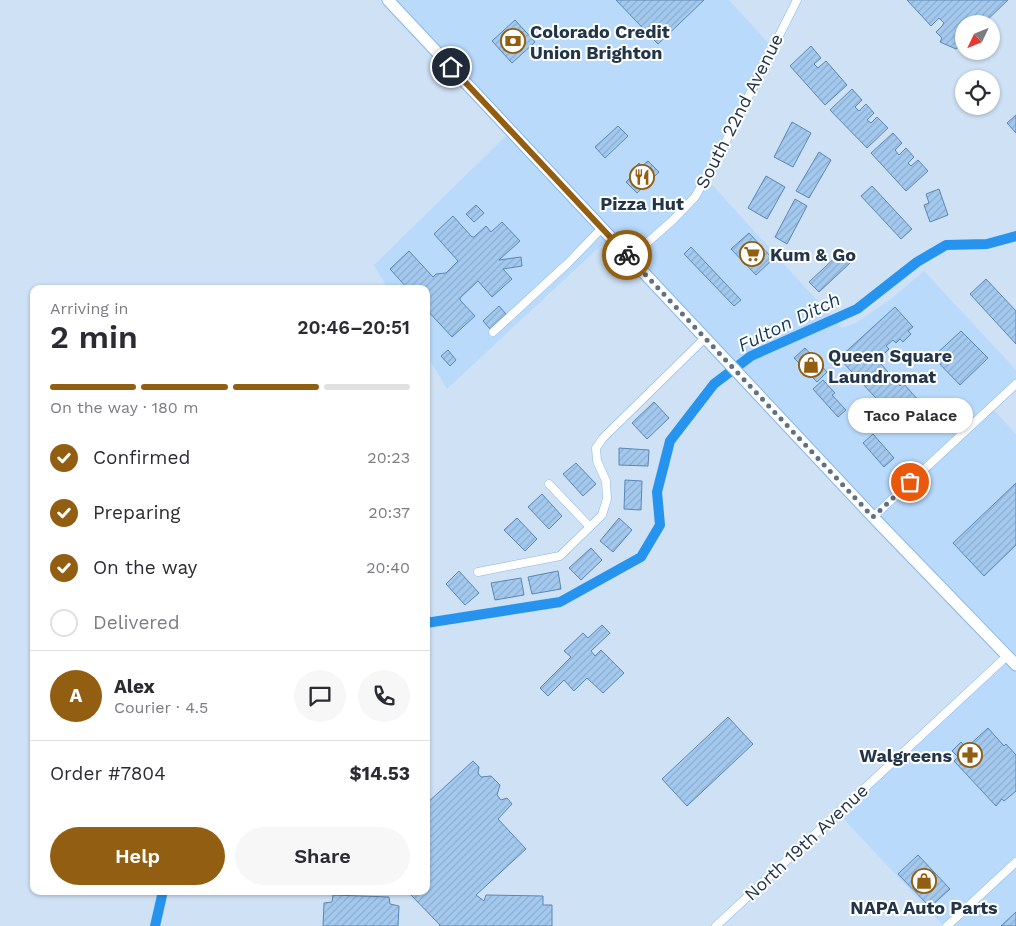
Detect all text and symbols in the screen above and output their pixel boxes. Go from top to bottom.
north arrow [955,15,1000,60]
map controls [955,15,1000,115]
place label: Colorado Credit Union Brighton [530,21,670,63]
bank icon: Colorado Credit Union Brighton [500,28,526,54]
street label: South 22nd Avenue [691,30,787,192]
pin [430,46,472,88]
icon: home [437,53,465,81]
button: locate [955,70,1000,115]
restaurant icon: Pizza Hut [629,164,655,190]
place label: Pizza Hut [600,193,684,214]
courier [602,230,652,280]
icon: bike [613,241,641,269]
supermarket icon: Kum & Go [739,241,765,267]
place label: Kum & Go [770,244,856,265]
water label: Fulton Ditch [734,287,844,357]
text: Arriving in [50,299,128,318]
text: 20:46–20:51 [297,316,410,339]
text: 2 min [50,318,138,356]
place label: Queen Square Laundromat [828,345,952,387]
shop icon: Queen Square Laundromat [798,352,824,378]
callout: Taco Palace [848,397,972,432]
text: On the way · 180 m [50,398,198,417]
text: Taco Palace [864,406,957,425]
icon: check [50,444,78,472]
text: Confirmed [93,446,190,469]
text: 20:23 [367,448,410,467]
pin [889,461,931,503]
icon: bag [896,468,924,496]
icon: check [50,499,78,527]
text: Preparing [93,501,180,524]
text: 20:37 [368,503,410,522]
icon: check [50,554,78,582]
text: On the way [93,556,197,579]
text: 20:40 [366,558,410,577]
text: Delivered [93,611,180,634]
button: chat [294,670,346,722]
button: phone [358,670,410,722]
text: Alex [114,675,155,698]
text: A [70,684,82,707]
text: Courier · 4.5 [114,698,208,717]
pharmacy icon: Walgreens [957,742,983,768]
place label: Walgreens [859,745,952,766]
text: Order #7804 [50,762,166,785]
text: $14.53 [350,762,410,785]
street label: North 19th Avenue [740,779,872,905]
button: Help [50,827,225,885]
button: Share [235,827,410,885]
shop icon: NAPA Auto Parts [911,868,937,894]
place label: NAPA Auto Parts [850,897,998,918]

